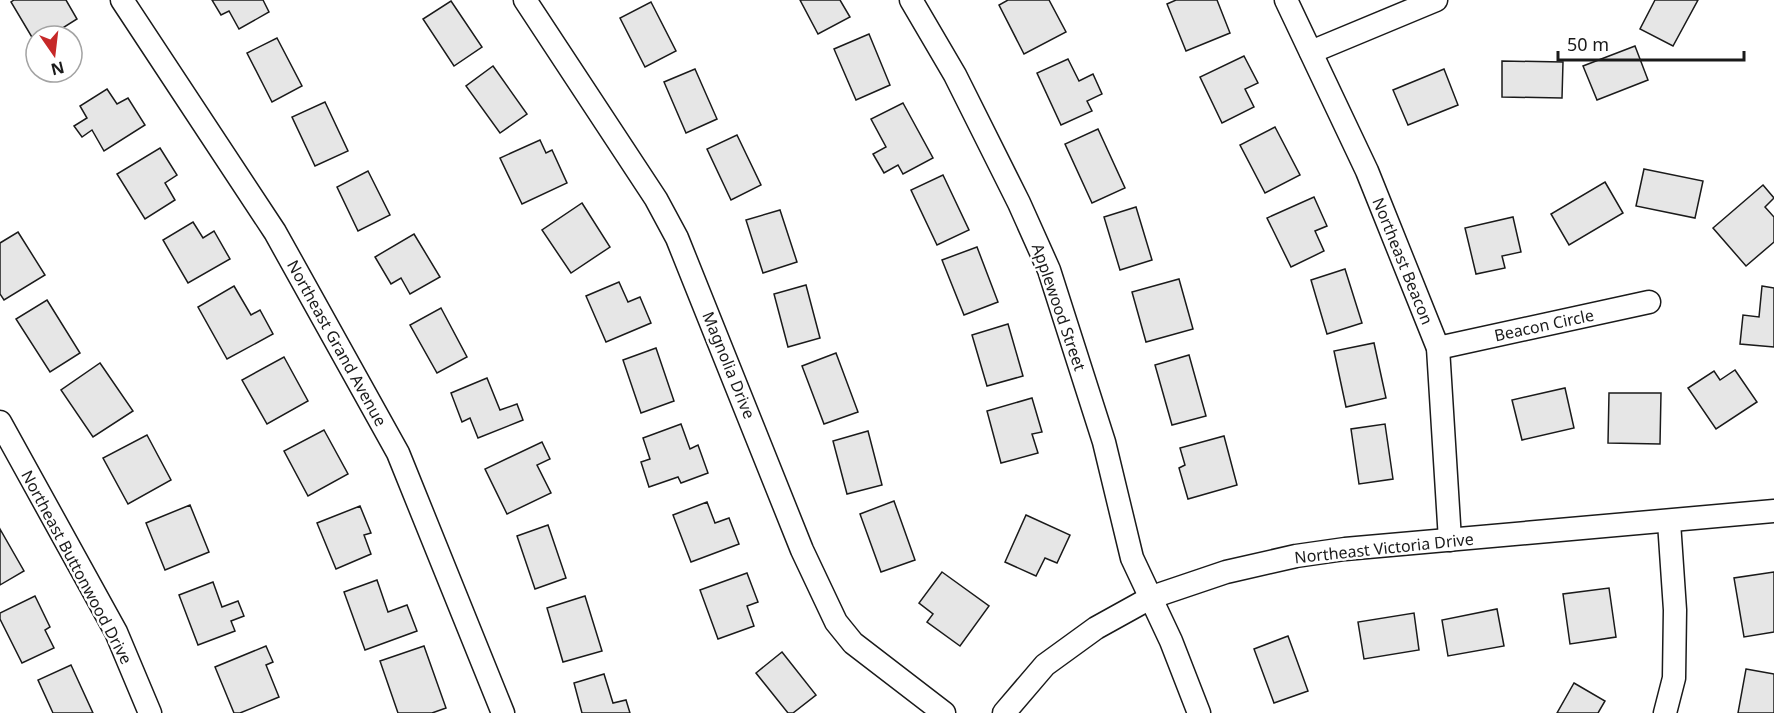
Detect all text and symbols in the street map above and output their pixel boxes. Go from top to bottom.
north arrow [24,24,84,84]
scale bar [1558,24,1744,62]
text: 50 m [1567,32,1609,56]
text: N [49,56,67,81]
street label: Northeast Beacon [1367,194,1439,328]
street label: Applewood Street [1027,240,1091,374]
street label: Northeast Grand Avenue [282,256,392,430]
street label: Beacon Circle [1492,304,1596,346]
street label: Magnolia Drive [697,308,761,422]
street label: Northeast Buttonwood Drive [16,466,138,668]
street label: Northeast Victoria Drive [1293,528,1475,568]

